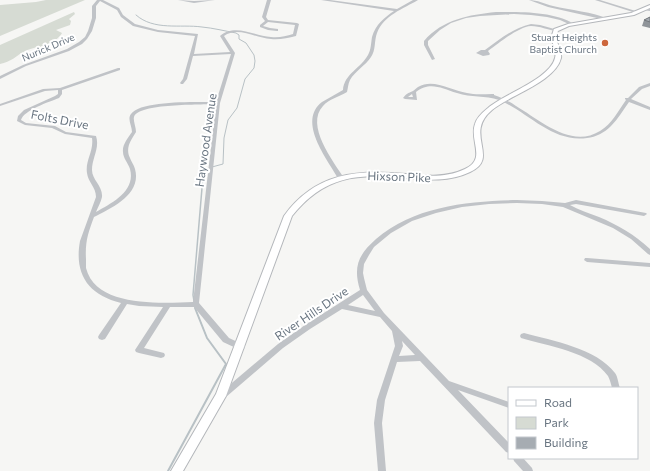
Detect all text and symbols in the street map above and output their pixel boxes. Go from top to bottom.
street label: Nurick Drive [20,31,76,63]
place label: Stuart Heights Baptist Church [530,31,597,55]
marker: Stuart Heights Baptist Church [600,38,610,48]
street label: Haywood Avenue [192,92,218,188]
street label: Folts Drive [30,107,90,131]
street label: Hixson Pike [367,168,431,184]
street label: River Hills Drive [272,283,350,343]
legend [508,387,638,459]
text: Road [544,395,572,409]
text: Park [544,415,570,429]
text: Building [544,435,588,449]

